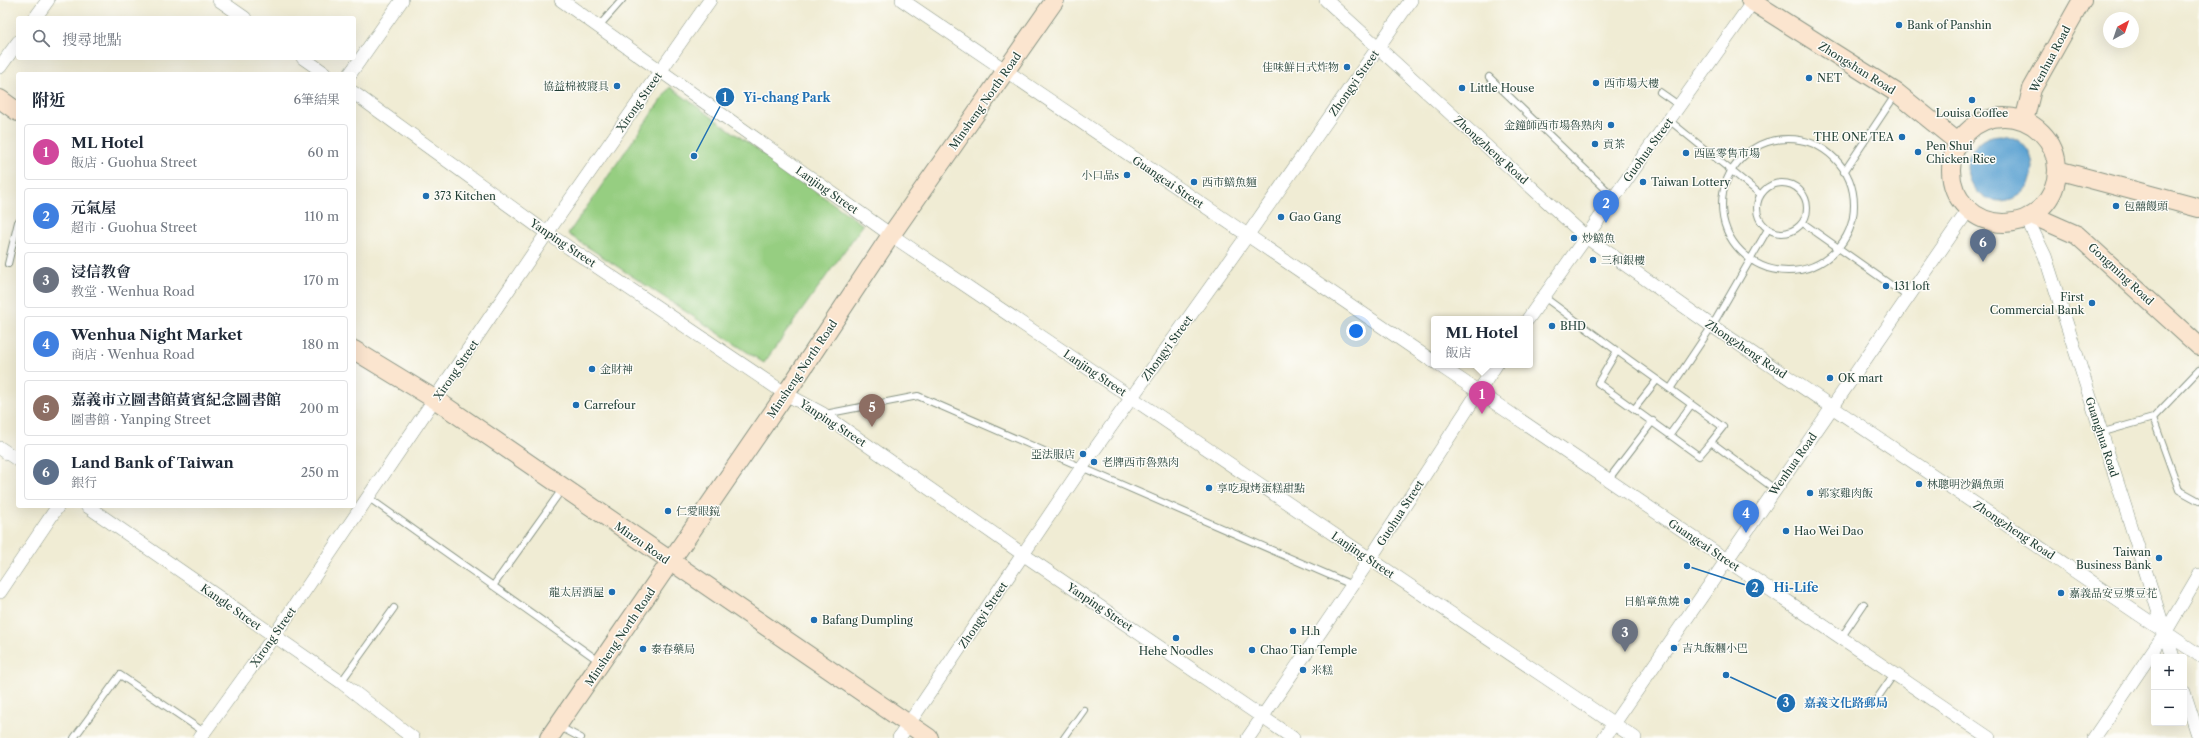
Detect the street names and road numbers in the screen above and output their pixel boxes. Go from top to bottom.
street label: Wenhua Road [2026,23,2074,96]
street label: Zhongshan Road [1816,39,1898,97]
street label: Zhongyi Street [1326,47,1382,119]
street label: Minsheng North Road [946,49,1024,152]
street label: Xirong Street [613,69,665,136]
street label: Zhongzheng Road [1451,113,1531,187]
street label: Guohua Street [1620,115,1676,185]
street label: Guangcai Street [1130,153,1206,211]
street label: Lanjing Street [793,163,861,217]
street label: Yanping Street [527,215,599,270]
street label: Gongming Road [2085,240,2157,308]
street label: Zhongyi Street [1139,313,1195,383]
street label: Minsheng North Road [764,317,840,421]
street label: Zhongzheng Road [1703,317,1790,382]
street label: Xirong Street [430,337,481,404]
street label: Lanjing Street [1061,347,1129,399]
street label: Guanghua Road [2082,395,2122,479]
street label: Yanping Street [796,396,869,450]
street label: Wenhua Road [1766,430,1820,499]
street label: Guohua Street [1373,477,1427,549]
street label: Zhongzheng Road [1971,498,2058,563]
street label: Guangcai Street [1666,516,1742,574]
street label: Minzu Road [612,519,672,567]
street label: Lanjing Street [1329,529,1397,581]
street label: Zhongyi Street [956,579,1010,651]
street label: Yanping Street [1064,579,1136,634]
street label: Kangle Street [198,581,264,633]
street label: Minsheng North Road [582,585,658,689]
street label: Xirong Street [247,604,299,671]

